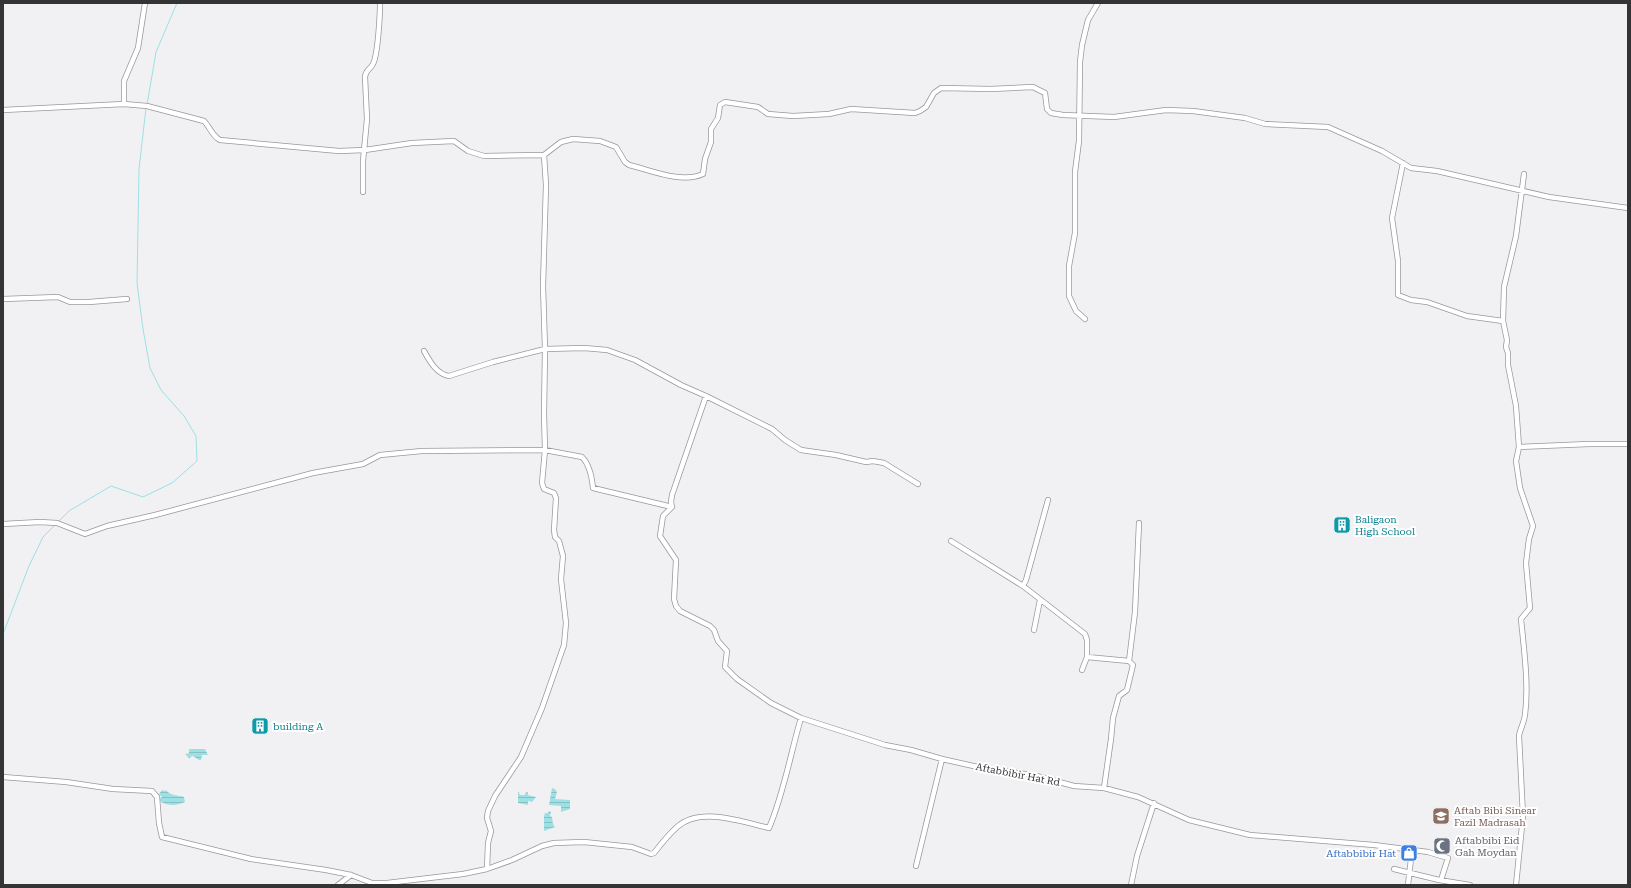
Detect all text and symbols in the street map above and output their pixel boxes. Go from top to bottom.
place label: Baligaon High School [1355,514,1415,537]
building icon: Baligaon High School [1332,515,1352,535]
building icon: building A [250,716,270,736]
place label: building A [273,721,323,732]
street label: Aftabbibir Hat Rd [975,761,1062,788]
place label: Aftab Bibi Sinear Fazil Madrasah [1454,805,1536,828]
school or university icon: Aftab Bibi Sinear Fazil Madrasah [1431,806,1451,826]
place label: Aftabbibi Eid Gah Moydan [1455,835,1520,858]
mosque icon: Aftabbibi Eid Gah Moydan [1432,836,1452,856]
shop icon: Aftabbibir Hat [1399,843,1419,863]
place label: Aftabbibir Hat [1326,848,1396,859]

